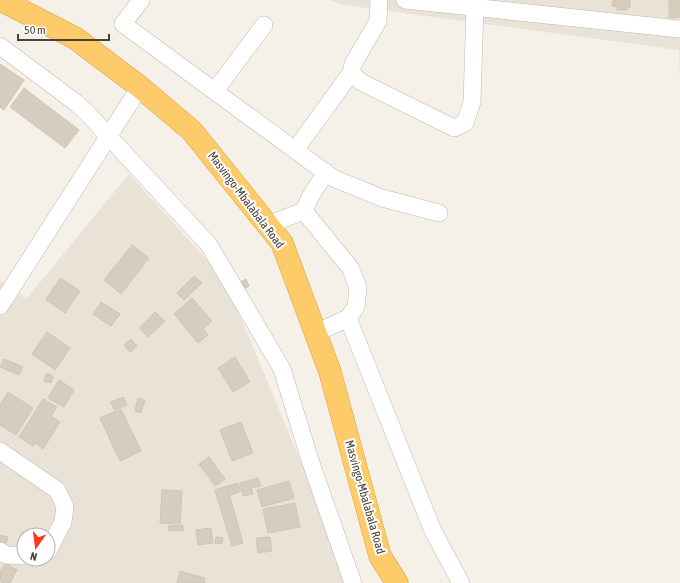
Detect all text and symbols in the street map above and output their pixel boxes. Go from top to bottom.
scale bar [18,16,109,42]
text: 50 m [24,23,46,37]
street label: Masvingo-Mbalabala Road [205,149,287,251]
street label: Masvingo-Mbalabala Road [342,439,388,555]
north arrow [16,527,56,567]
text: N [29,550,38,563]

